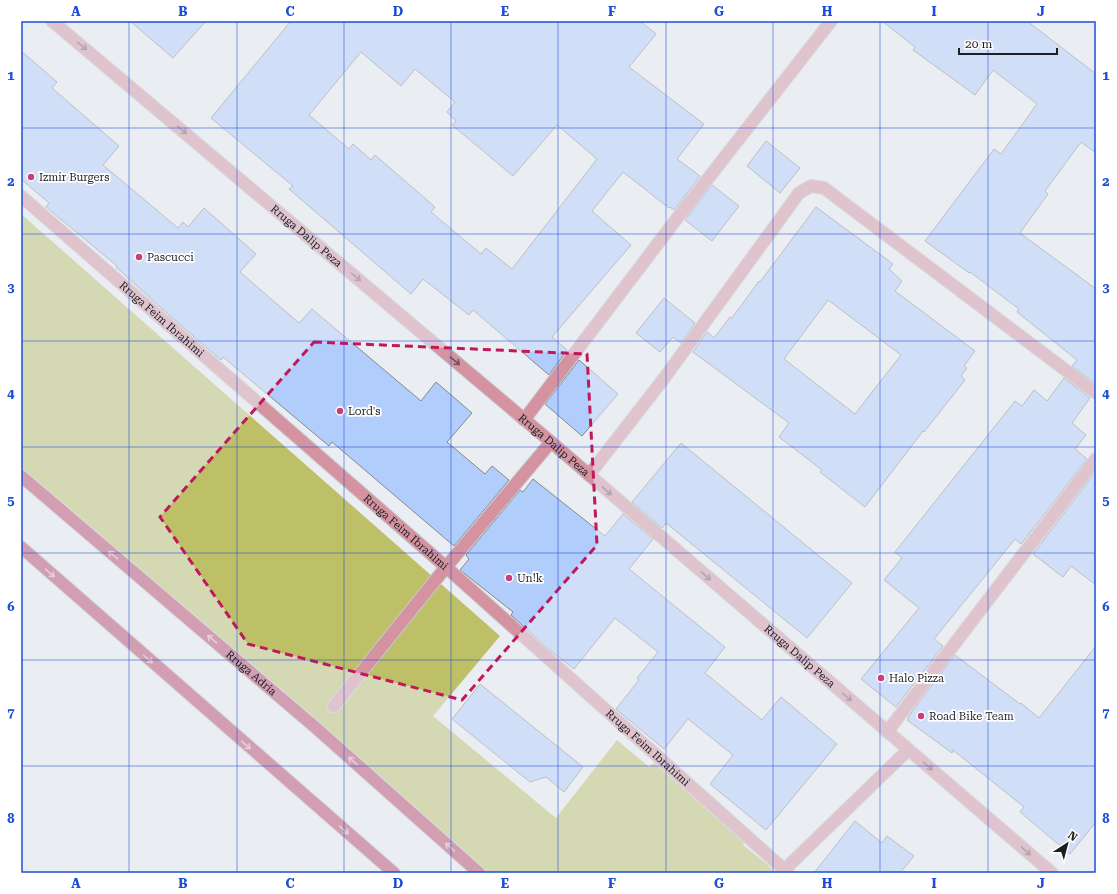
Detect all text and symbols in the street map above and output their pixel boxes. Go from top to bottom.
text: A [71,4,81,19]
text: B [178,4,188,19]
text: C [285,4,295,19]
text: D [393,4,403,19]
text: E [501,4,509,19]
text: F [608,4,616,19]
text: G [714,4,724,19]
text: H [822,4,833,19]
text: I [931,4,937,19]
text: J [1037,4,1045,19]
scale bar [959,30,1057,56]
text: 20 m [965,37,992,51]
one-way arrow [77,42,88,51]
text: 1 [7,68,15,83]
text: 1 [1102,68,1110,83]
one-way arrow [176,126,187,135]
place label: Izmir Burgers [39,171,109,184]
marker: Izmir Burgers [26,172,36,182]
text: 2 [7,174,15,189]
text: 2 [1102,174,1110,189]
street label: Rruga Dalip Peza [268,202,345,270]
place label: Pascucci [147,251,194,264]
marker: Pascucci [134,252,144,262]
one-way arrow [350,273,361,282]
street label: Rruga Feim Ibrahimi [116,279,207,360]
text: 3 [7,280,15,295]
text: 3 [1102,280,1110,295]
one-way arrow [450,357,460,366]
text: 4 [7,386,15,401]
text: 4 [1102,386,1110,401]
place label: Lord's [348,405,380,418]
marker: Lord's [335,406,345,416]
street label: Rruga Dalip Peza [516,411,592,479]
one-way arrow [602,486,612,495]
street label: Rruga Feim Ibrahimi [361,492,451,573]
text: 5 [7,493,15,508]
text: 5 [1102,493,1110,508]
one-way arrow [108,550,119,559]
one-way arrow [45,568,55,577]
one-way arrow [700,571,711,580]
place label: Un!k [517,572,543,585]
marker: Un!k [504,573,514,583]
text: 6 [7,599,15,614]
text: 6 [1102,599,1110,614]
street label: Rruga Dalip Peza [761,622,838,690]
one-way arrow [207,634,217,644]
street label: Rruga Adria [223,648,279,699]
one-way arrow [143,654,153,663]
place label: Halo Pizza [889,672,944,685]
marker: Halo Pizza [876,673,886,683]
one-way arrow [841,692,852,701]
text: 7 [7,705,15,720]
text: 7 [1102,705,1110,720]
street label: Rruga Feim Ibrahimi [603,707,693,789]
place label: Road Bike Team [929,710,1014,723]
marker: Road Bike Team [916,711,926,721]
one-way arrow [241,740,251,749]
one-way arrow [348,756,358,765]
one-way arrow [922,762,933,771]
text: 8 [7,811,15,826]
text: 8 [1102,811,1110,826]
north arrow [1047,824,1087,864]
one-way arrow [339,825,349,834]
text: N [1065,829,1080,844]
one-way arrow [445,842,455,852]
one-way arrow [1021,846,1031,855]
text: A [71,876,81,891]
text: B [178,876,188,891]
text: C [285,876,295,891]
text: D [393,876,403,891]
text: E [501,876,509,891]
text: F [608,876,616,891]
text: G [714,876,724,891]
text: H [822,876,833,891]
text: I [931,876,937,891]
text: J [1037,876,1045,891]

